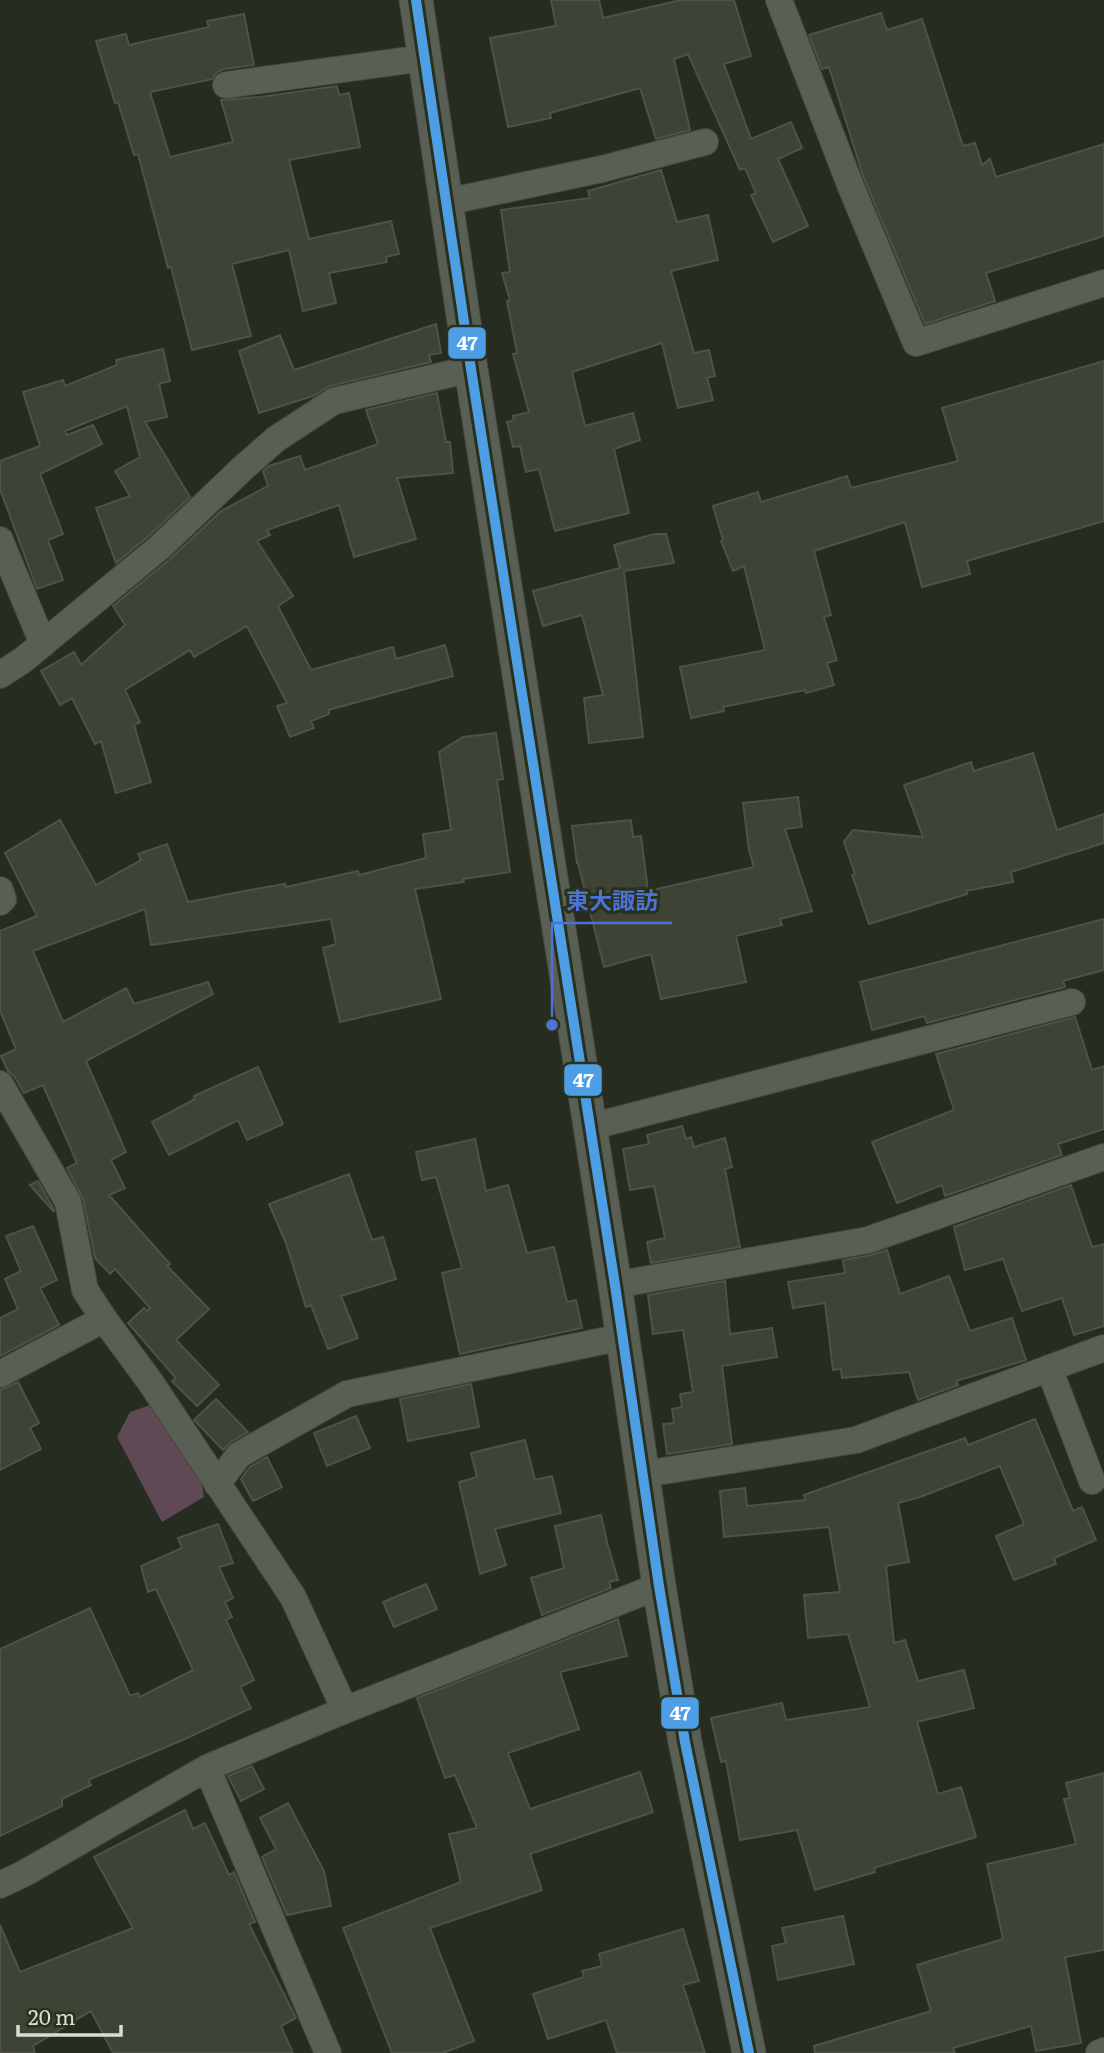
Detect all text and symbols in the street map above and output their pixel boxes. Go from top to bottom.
line badge: 47 [447,326,487,360]
text: 47 [456,328,478,356]
callout: 東大諏訪 [552,879,672,923]
text: 東大諏訪 [566,882,658,916]
line badge: 47 [563,1063,603,1097]
text: 47 [572,1065,594,1093]
line badge: 47 [660,1696,700,1730]
text: 47 [669,1698,691,1726]
scale bar [18,1994,121,2038]
text: 20 m [28,2000,75,2031]

